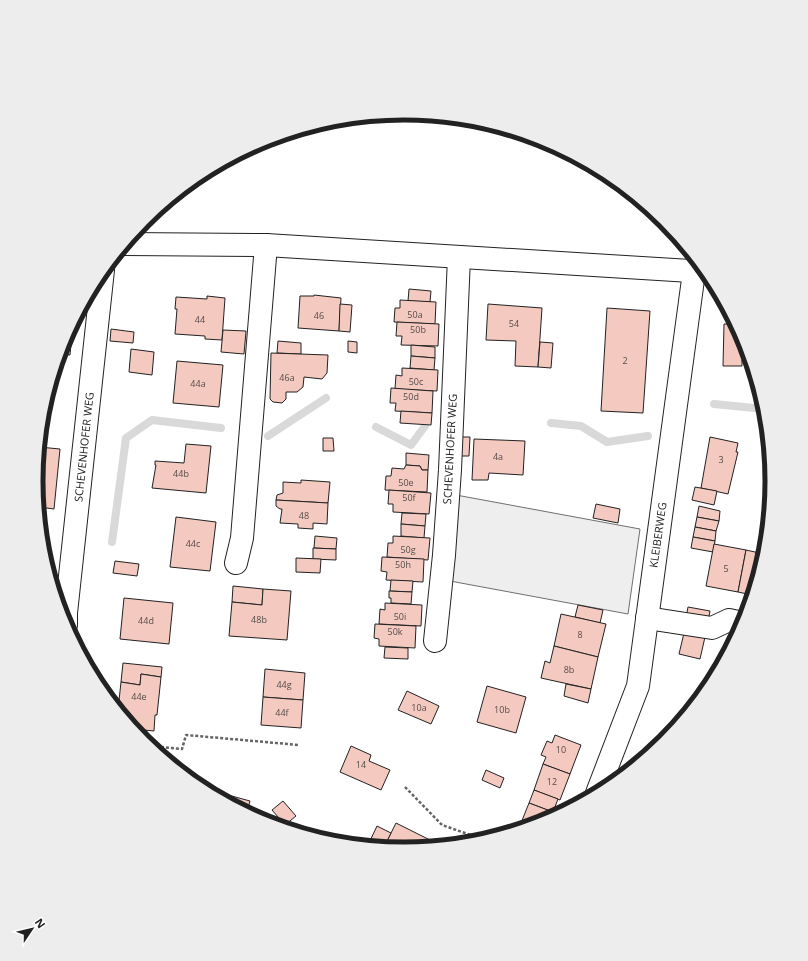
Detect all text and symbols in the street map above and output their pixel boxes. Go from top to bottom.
house number: 50a [407,308,423,321]
house number: 46 [314,309,324,322]
house number: 44 [195,313,205,326]
house number: 54 [509,317,519,330]
house number: 50b [410,323,426,336]
house number: 2 [622,354,628,367]
house number: 46a [279,371,295,384]
house number: 50c [409,375,424,388]
house number: 44a [190,377,206,390]
house number: 50d [403,390,419,403]
street label: SCHEVENHOFER WEG [70,391,97,503]
street label: SCHEVENHOFER WEG [439,393,460,505]
house number: 4a [493,450,503,463]
house number: 3 [718,453,724,466]
house number: 44b [173,467,189,480]
house number: 50e [398,476,414,489]
house number: 50f [402,491,417,504]
street label: KLEIBERWEG [645,501,670,569]
house number: 48 [299,509,309,522]
house number: 44c [186,537,201,550]
house number: 50g [400,543,416,556]
house number: 50h [395,558,411,571]
house number: 5 [723,562,729,575]
house number: 50i [394,610,406,623]
house number: 48b [251,613,267,626]
house number: 44d [138,614,154,627]
house number: 50k [387,625,403,638]
house number: 8 [577,628,583,641]
house number: 8b [564,663,574,676]
house number: 44g [276,678,292,691]
house number: 44e [131,690,147,703]
house number: 10a [411,701,427,714]
house number: 10b [494,703,510,716]
house number: 44f [275,706,290,719]
house number: 10 [556,743,566,756]
house number: 14 [356,758,366,771]
house number: 12 [547,775,557,788]
north arrow [12,909,52,949]
text: N [32,915,49,931]

